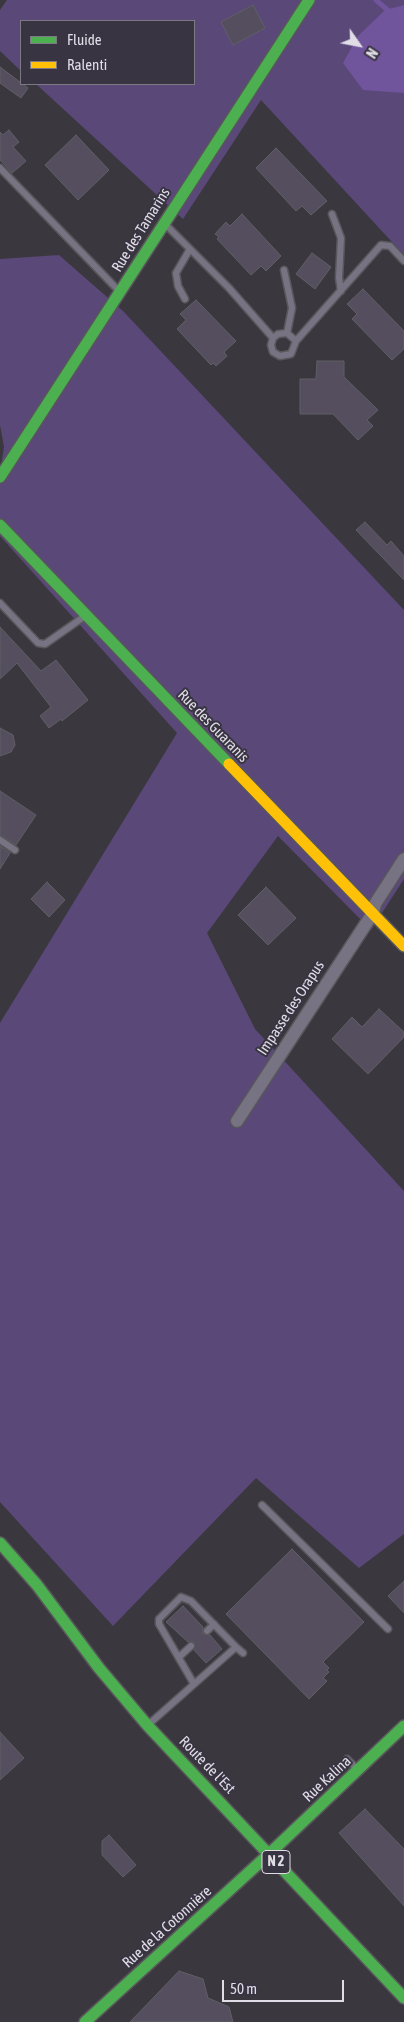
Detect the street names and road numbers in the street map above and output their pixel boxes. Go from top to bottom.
street label: Rue des Tamarins [108,185,174,275]
street label: Rue des Guaranis [174,686,252,766]
street label: Impasse des Orapus [254,957,328,1059]
street label: Route de l'Est [175,1732,239,1798]
street label: Rue Kalina [299,1752,355,1806]
road number: N 2 [262,1850,290,1874]
street label: Rue de la Cotonnière [119,1882,215,1972]

